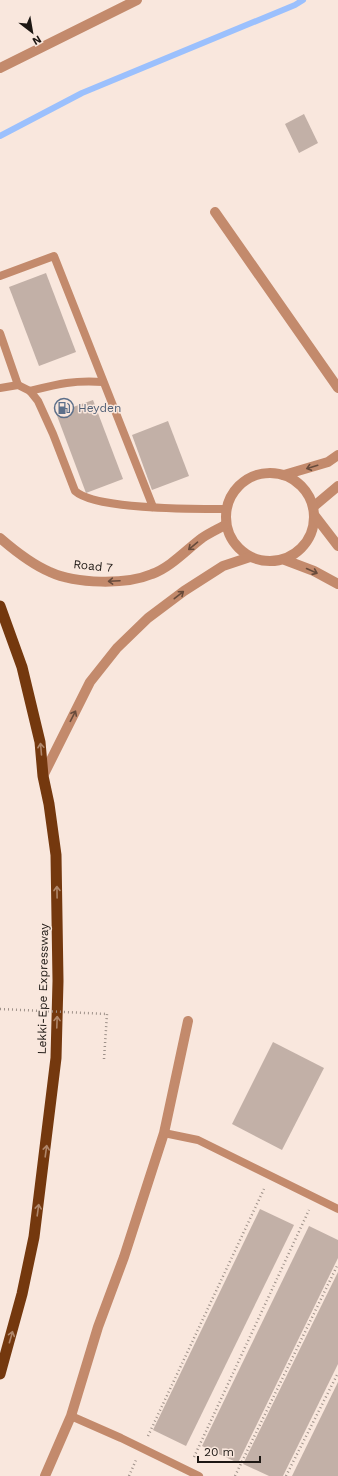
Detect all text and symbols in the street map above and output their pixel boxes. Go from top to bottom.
north arrow [12,12,52,52]
text: N [30,32,44,48]
fuel station icon: Heyden [53,397,75,419]
place label: Heyden [78,401,121,415]
one-way arrow [306,464,319,471]
one-way arrow [187,541,198,550]
street label: Road 7 [73,557,114,575]
one-way arrow [306,568,318,575]
one-way arrow [108,578,121,585]
one-way arrow [173,590,184,599]
one-way arrow [70,710,77,722]
one-way arrow [37,743,45,756]
one-way arrow [53,886,61,899]
street label: Lekki-Epe Expressway [35,923,51,1055]
one-way arrow [53,1016,61,1029]
one-way arrow [42,1145,50,1158]
one-way arrow [34,1204,42,1217]
one-way arrow [8,1331,15,1344]
scale bar [198,1438,260,1464]
text: 20 m [204,1445,234,1459]

